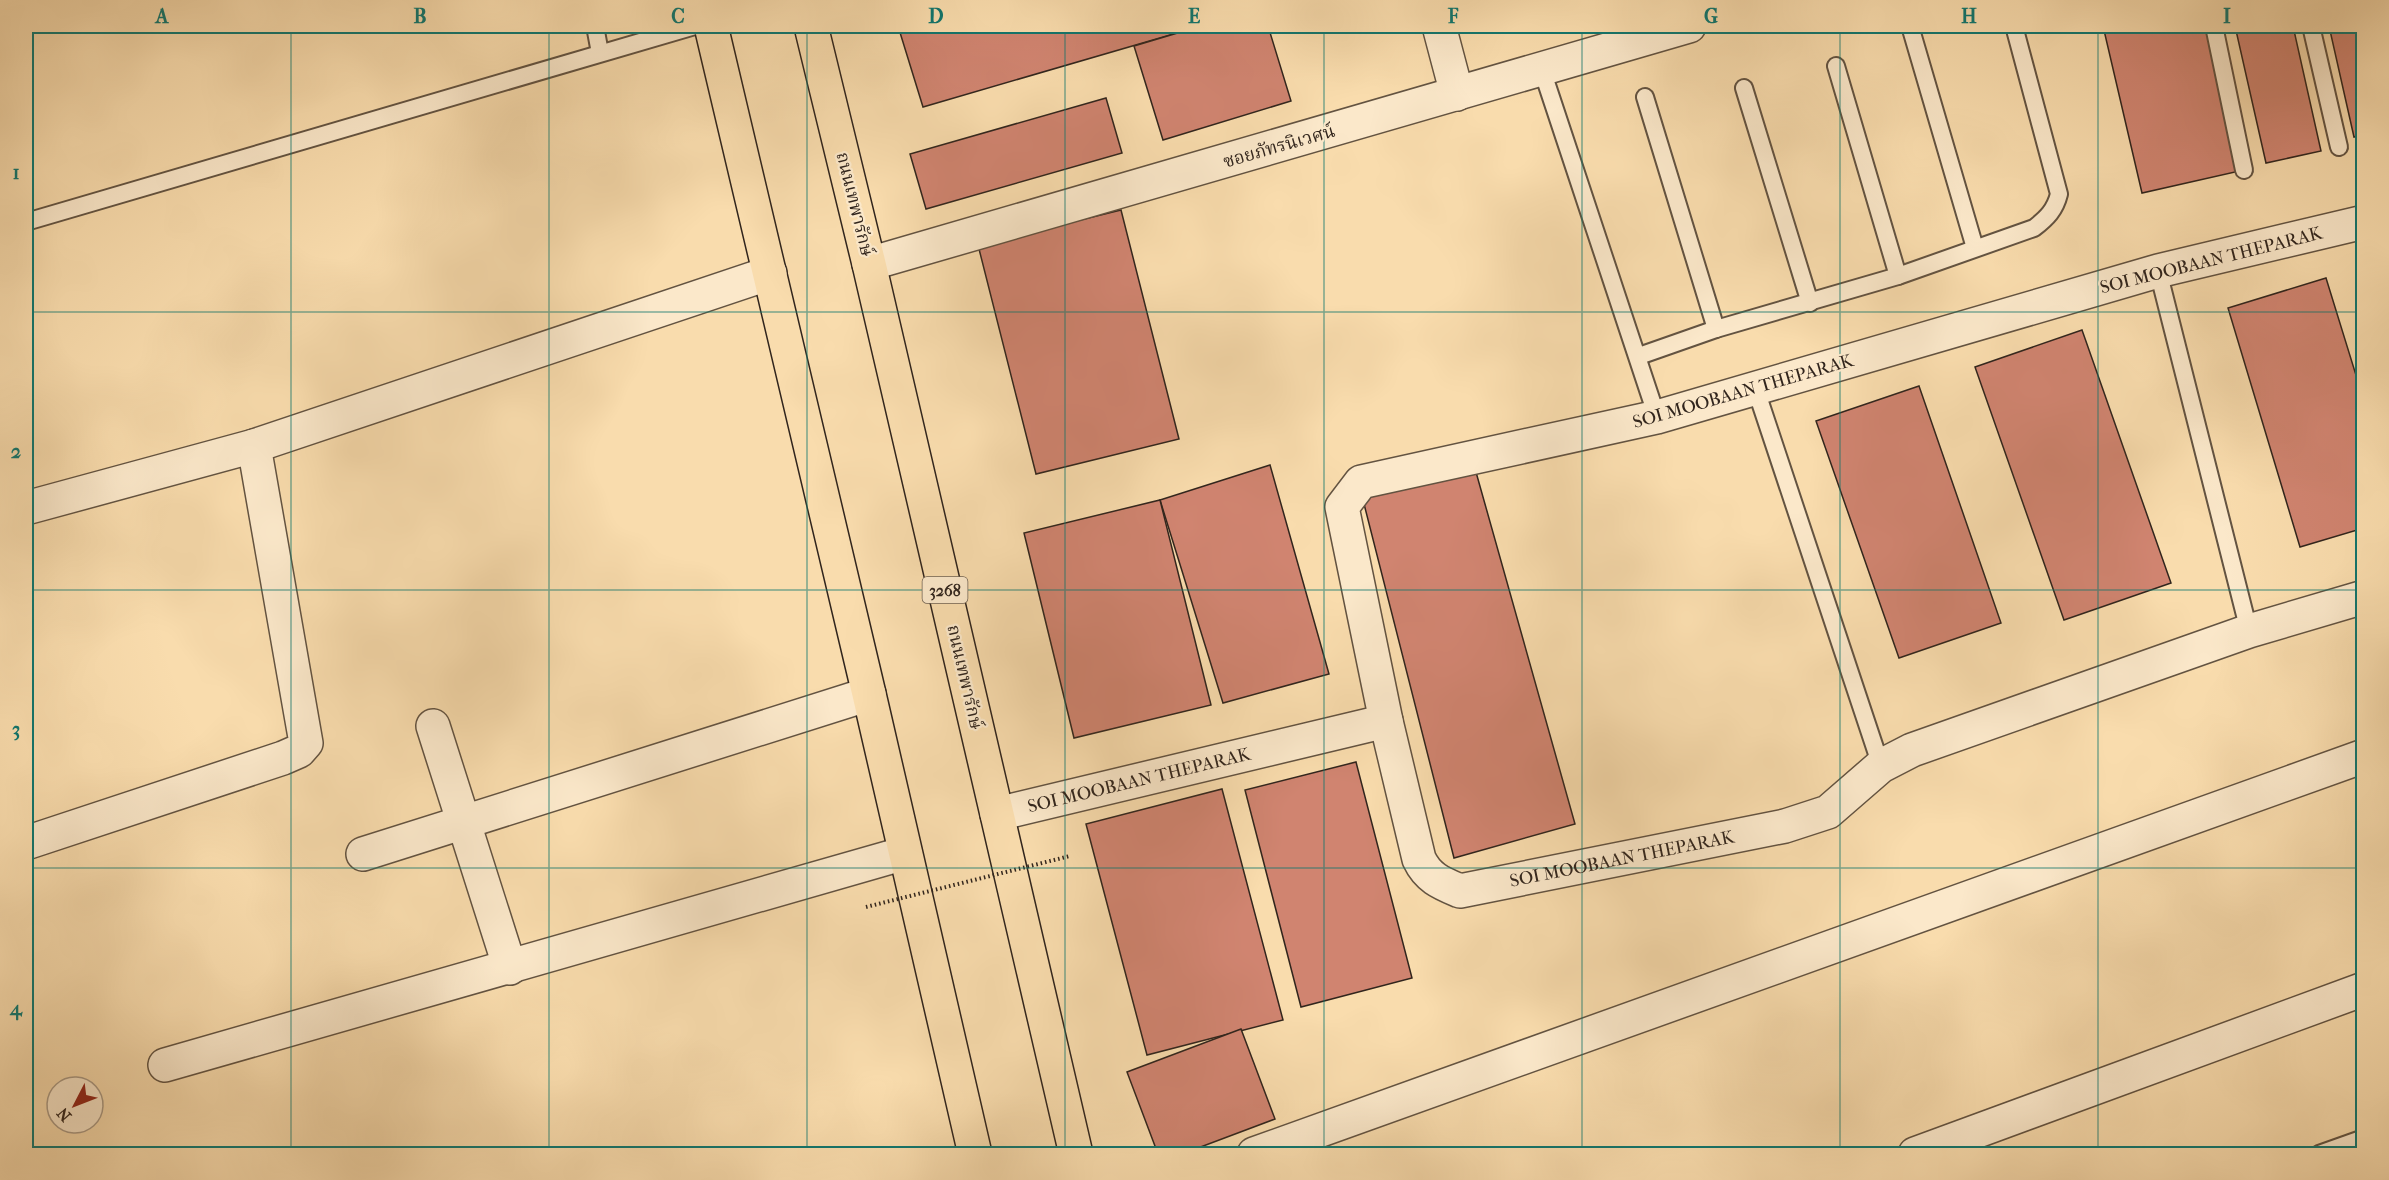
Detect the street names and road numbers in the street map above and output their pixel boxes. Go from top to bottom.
street label: ซอยภัทรนิเวศน์ [1221,119,1338,172]
street label: ถนนเทพารักษ์ [831,150,879,259]
street label: SOI MOOBAAN THEPARAK [2098,222,2325,298]
street label: SOI MOOBAAN THEPARAK [1630,350,1857,433]
road number: 3268 [922,577,968,603]
street label: ถนนเทพารักษ์ [942,622,988,732]
street label: SOI MOOBAAN THEPARAK [1026,744,1254,817]
street label: SOI MOOBAAN THEPARAK [1508,826,1737,892]

